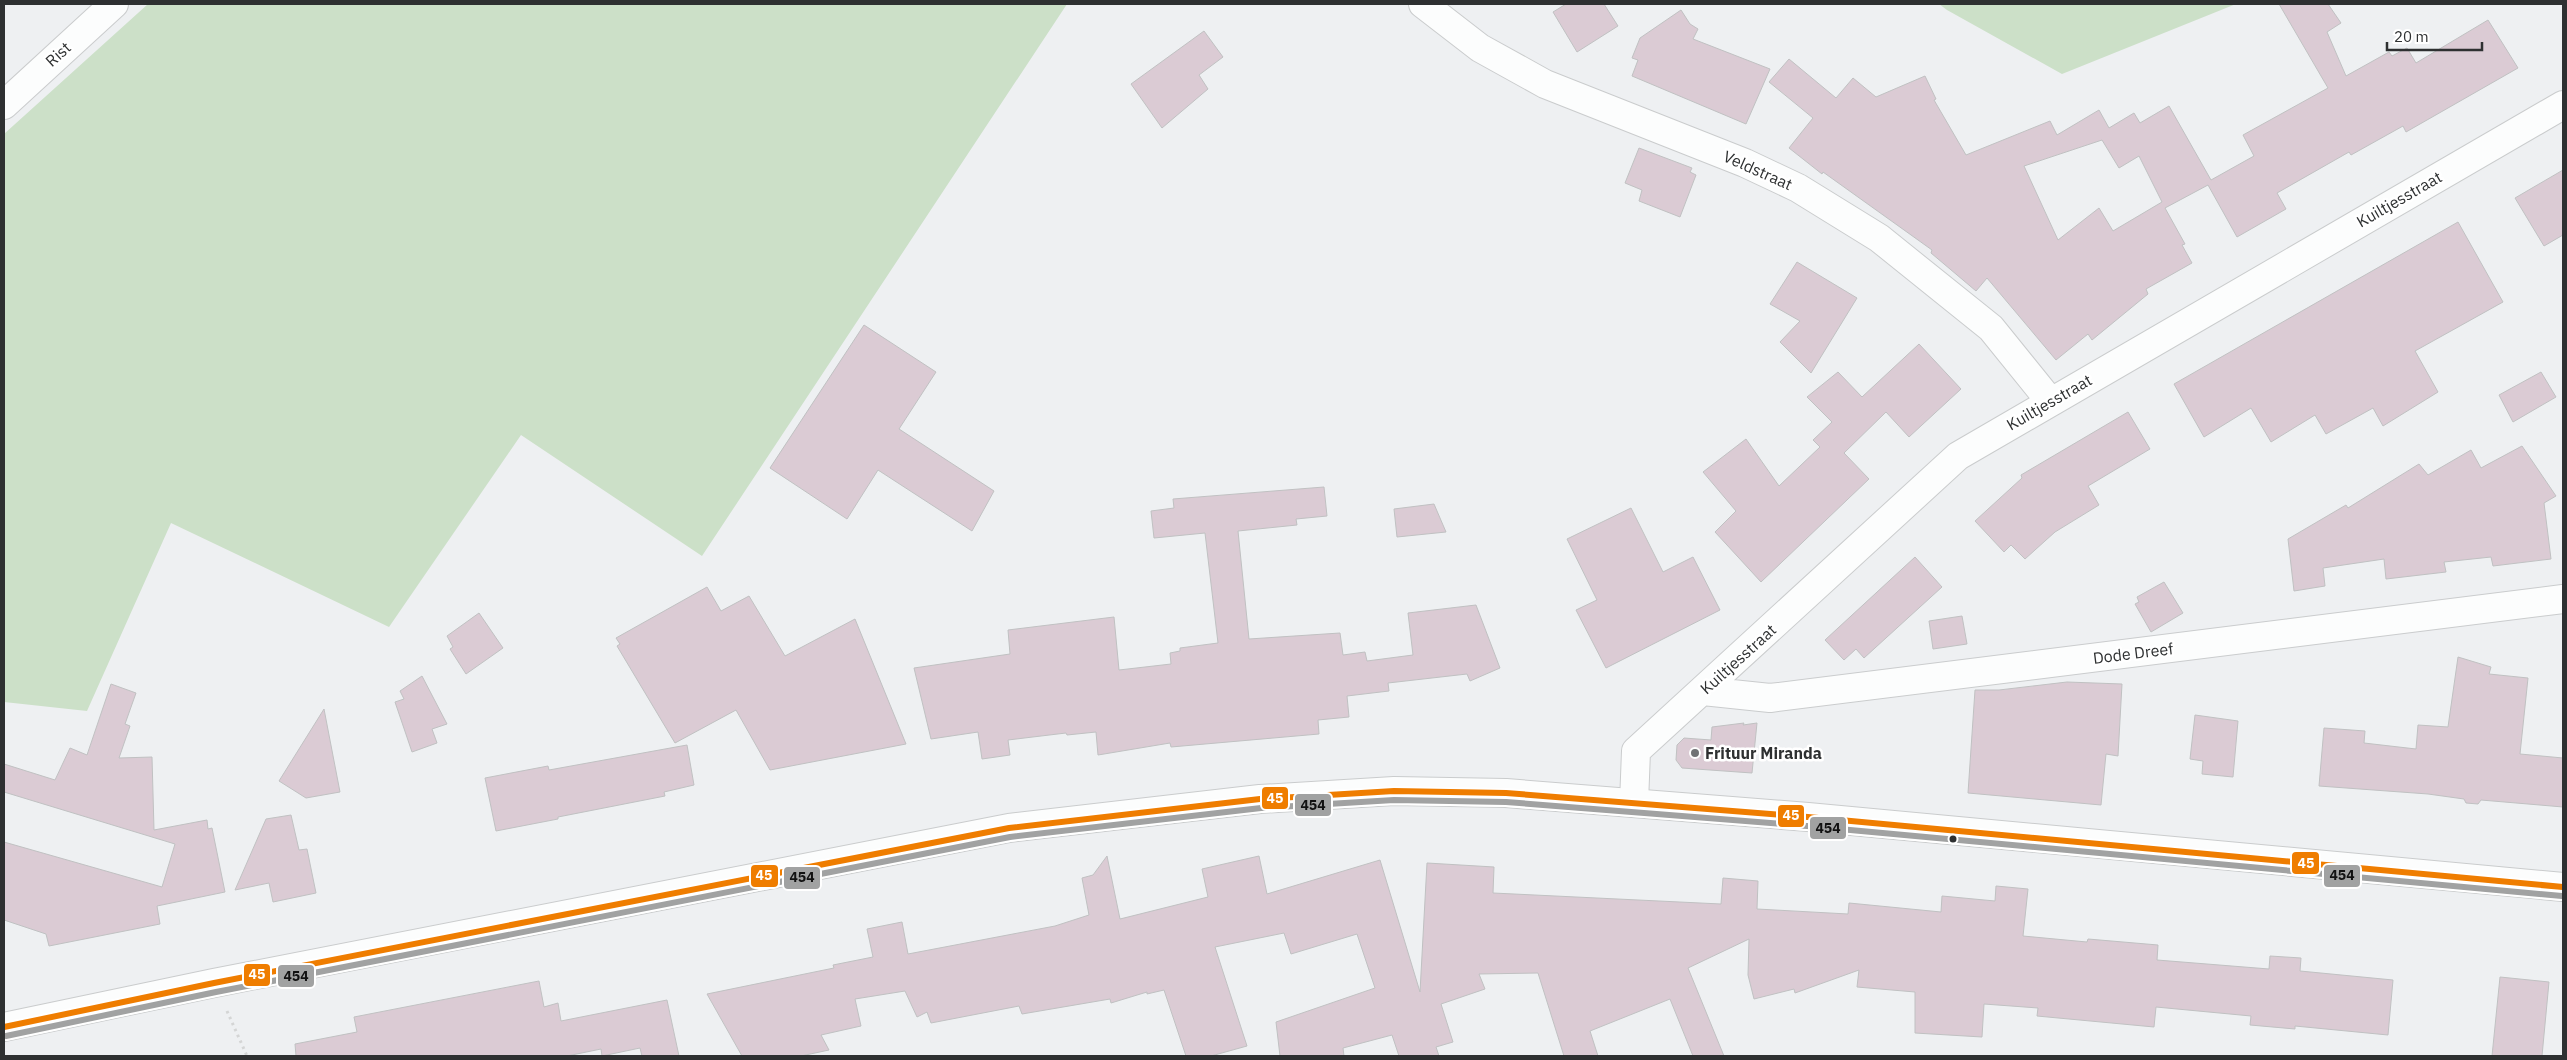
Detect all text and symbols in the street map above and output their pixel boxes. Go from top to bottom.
scale bar [2387,20,2482,52]
text: 20 m [2394,27,2429,46]
street label: Rist [41,37,75,71]
street label: Veldstraat [1720,146,1796,194]
street label: Kuiltjesstraat [2353,167,2445,231]
street label: Kuiltjesstraat [2003,370,2095,434]
street label: Kuiltjesstraat [1696,620,1780,698]
street label: Dode Dreef [2092,638,2174,668]
place label: Frituur Miranda [1705,743,1822,763]
marker: Frituur Miranda [1689,747,1701,759]
line badge: 45 [1261,786,1289,810]
text: 45 [1267,789,1283,807]
line badge: 454 [1294,793,1332,817]
text: 454 [1300,796,1326,814]
line badge: 45 [1777,804,1805,828]
text: 45 [1783,806,1799,824]
line badge: 454 [1809,816,1847,840]
text: 454 [1815,819,1841,837]
unlabelled marker [1948,834,1958,844]
line badge: 45 [2291,851,2320,875]
text: 45 [2298,854,2314,872]
line badge: 45 [750,864,779,888]
line badge: 454 [2323,864,2361,888]
text: 45 [756,866,772,884]
line badge: 454 [783,866,821,890]
text: 454 [2329,866,2355,884]
text: 454 [789,868,815,886]
line badge: 45 [243,963,271,987]
line badge: 454 [277,964,315,988]
text: 45 [249,965,265,983]
text: 454 [283,967,309,985]

